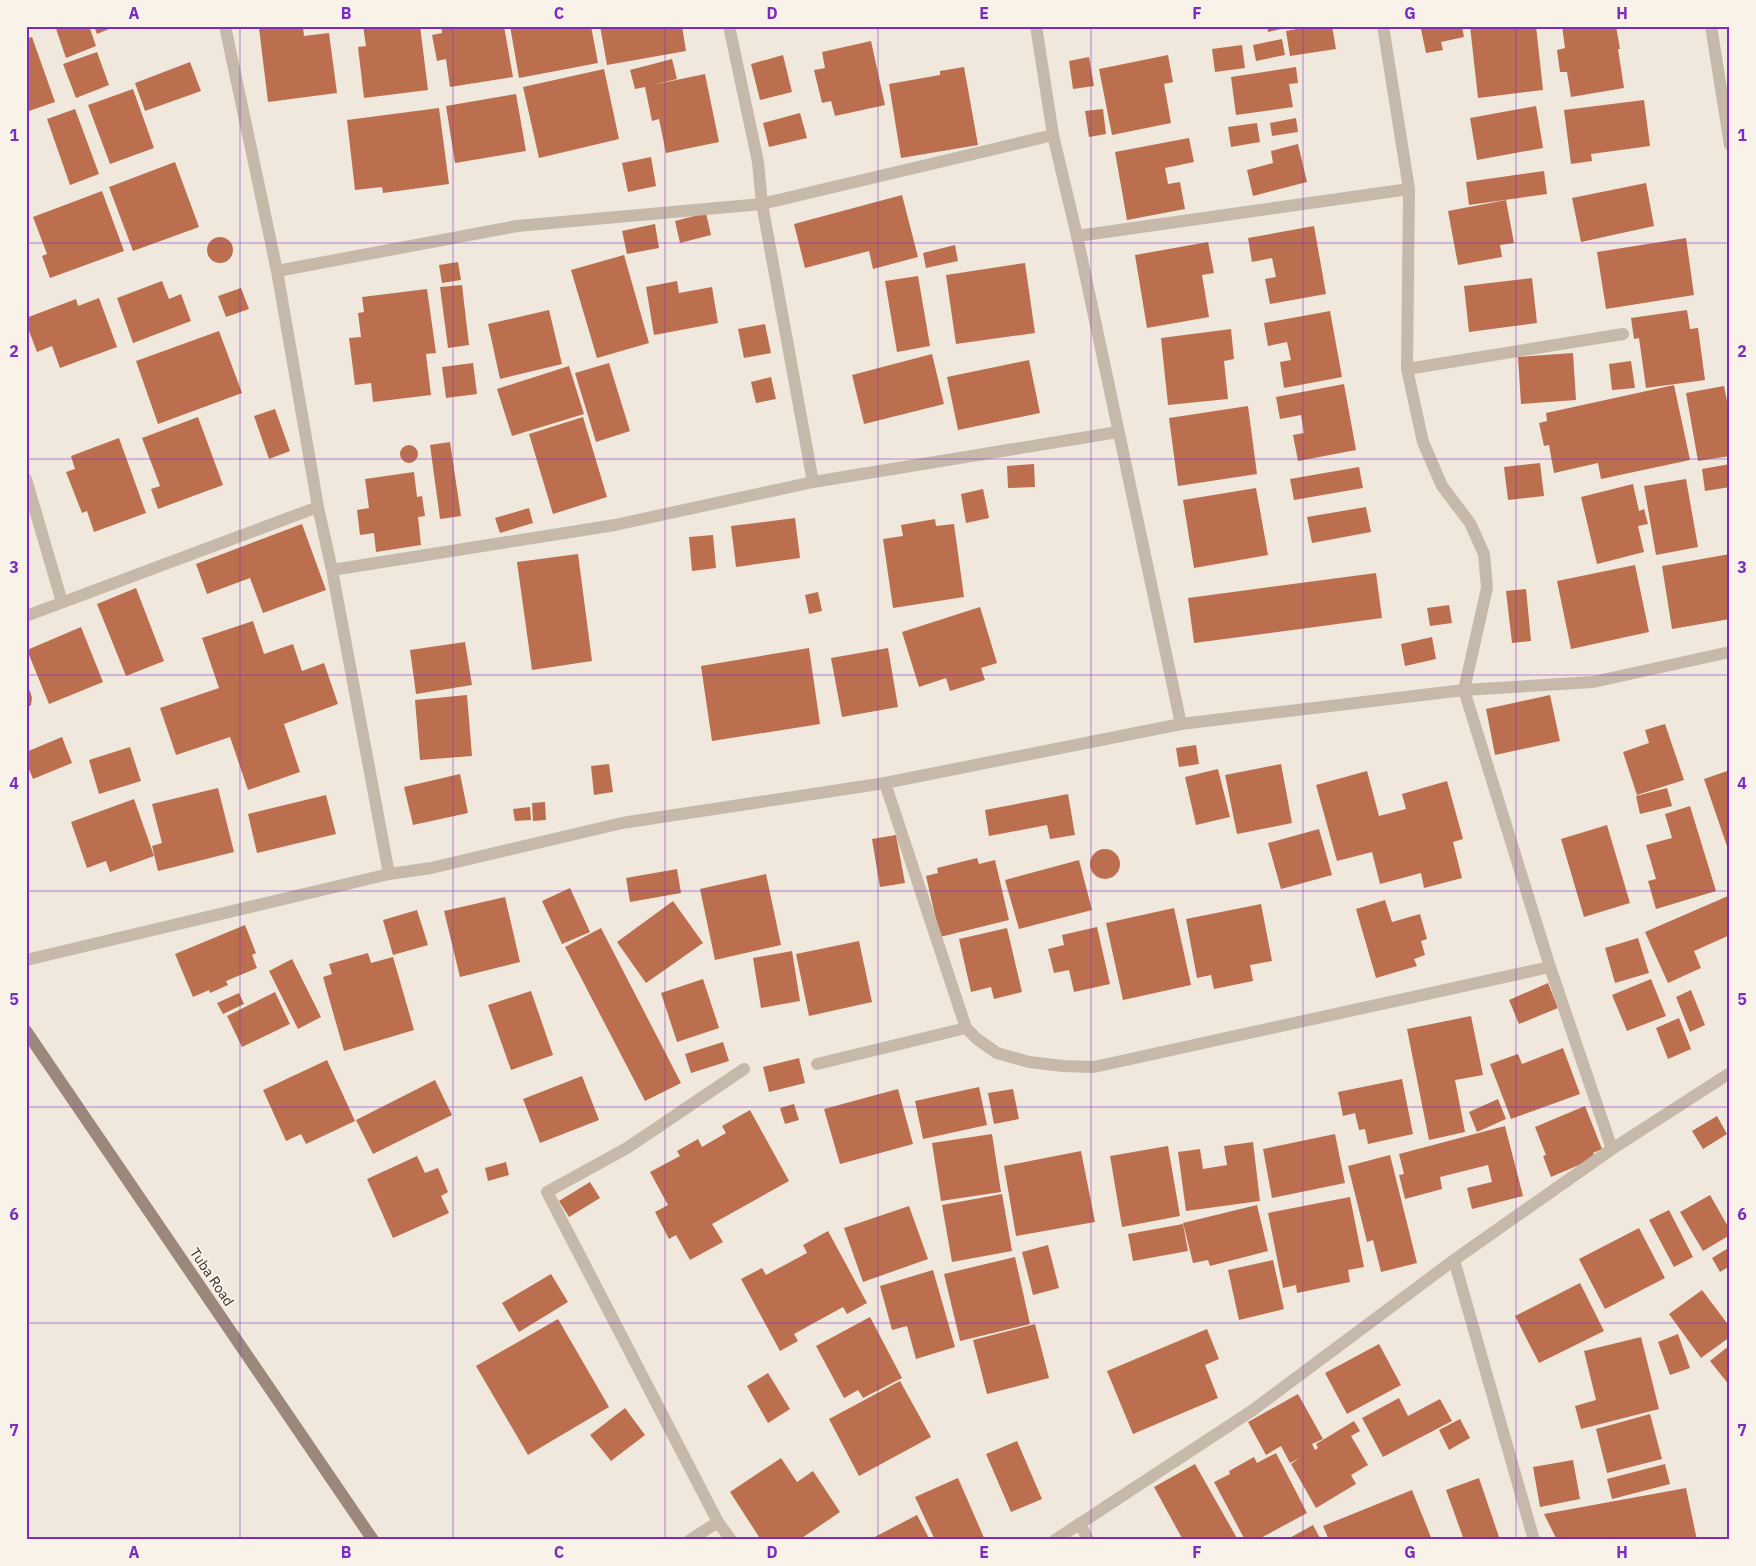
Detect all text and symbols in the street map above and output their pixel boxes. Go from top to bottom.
text: A [129,3,140,23]
text: B [341,3,352,23]
text: C [554,3,564,23]
text: D [766,3,778,23]
text: E [979,3,989,23]
text: F [1192,3,1202,23]
text: G [1404,3,1416,23]
text: H [1616,3,1628,23]
text: 1 [9,125,19,145]
text: 1 [1737,125,1747,145]
text: 2 [9,341,19,361]
text: 2 [1737,341,1747,361]
text: 3 [9,557,19,577]
text: 3 [1737,557,1747,577]
text: 4 [9,773,19,793]
text: 4 [1737,773,1747,793]
text: 5 [9,989,19,1009]
text: 5 [1737,989,1747,1009]
text: 6 [9,1204,19,1224]
text: 6 [1737,1204,1747,1224]
street label: Tuba Road [186,1244,238,1310]
text: 7 [9,1420,19,1440]
text: 7 [1737,1420,1747,1440]
text: A [129,1542,140,1562]
text: B [341,1542,352,1562]
text: C [554,1542,564,1562]
text: D [766,1542,778,1562]
text: E [979,1542,989,1562]
text: F [1192,1542,1202,1562]
text: G [1404,1542,1416,1562]
text: H [1616,1542,1628,1562]

